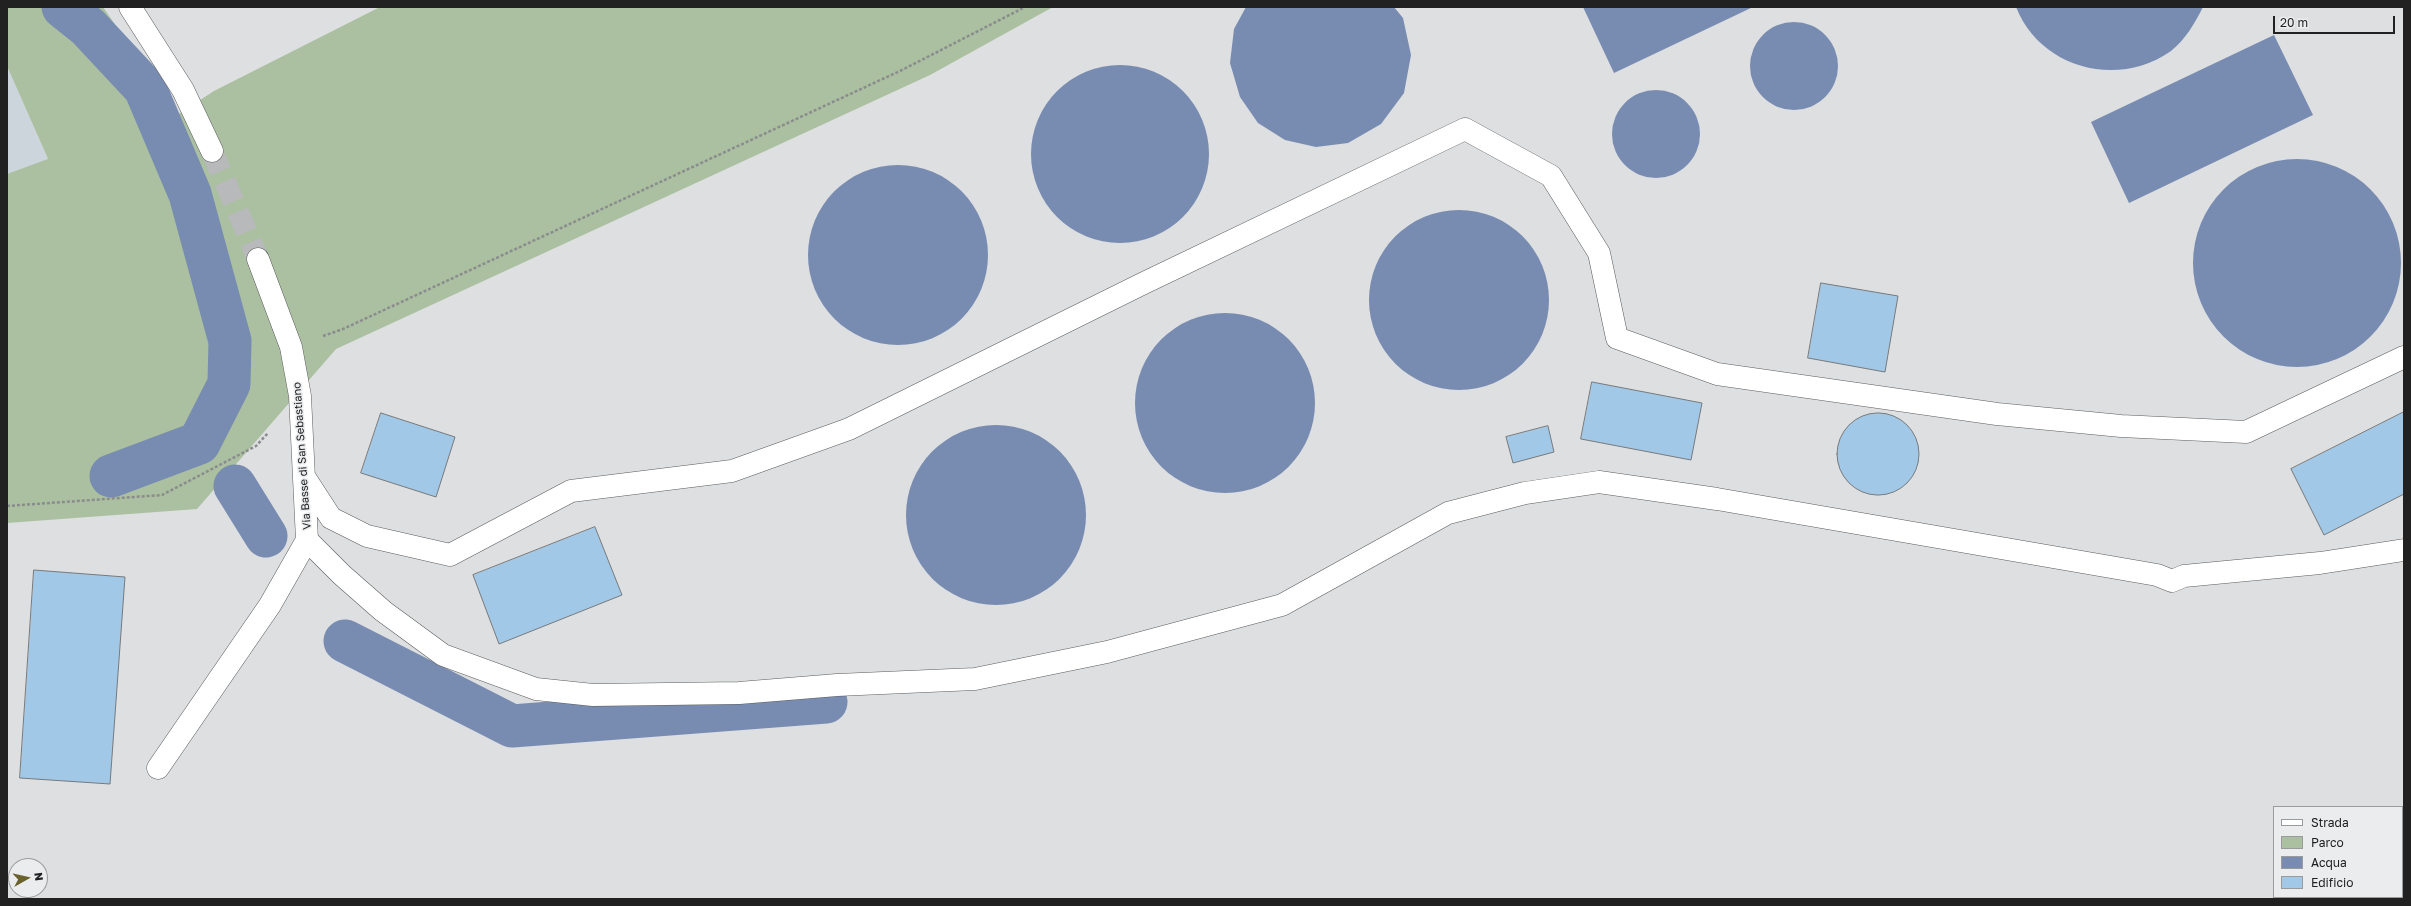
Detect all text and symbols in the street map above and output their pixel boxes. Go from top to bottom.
scale bar [2275,8,2397,34]
text: 20 m [2280,15,2308,30]
street label: Via Basse di San Sebastiano [290,382,314,530]
legend [2273,806,2403,898]
text: Strada [2311,815,2349,830]
text: Parco [2311,835,2344,850]
text: Acqua [2311,855,2347,870]
north arrow [8,858,48,898]
text: N [32,871,46,881]
text: Edificio [2311,875,2353,890]

